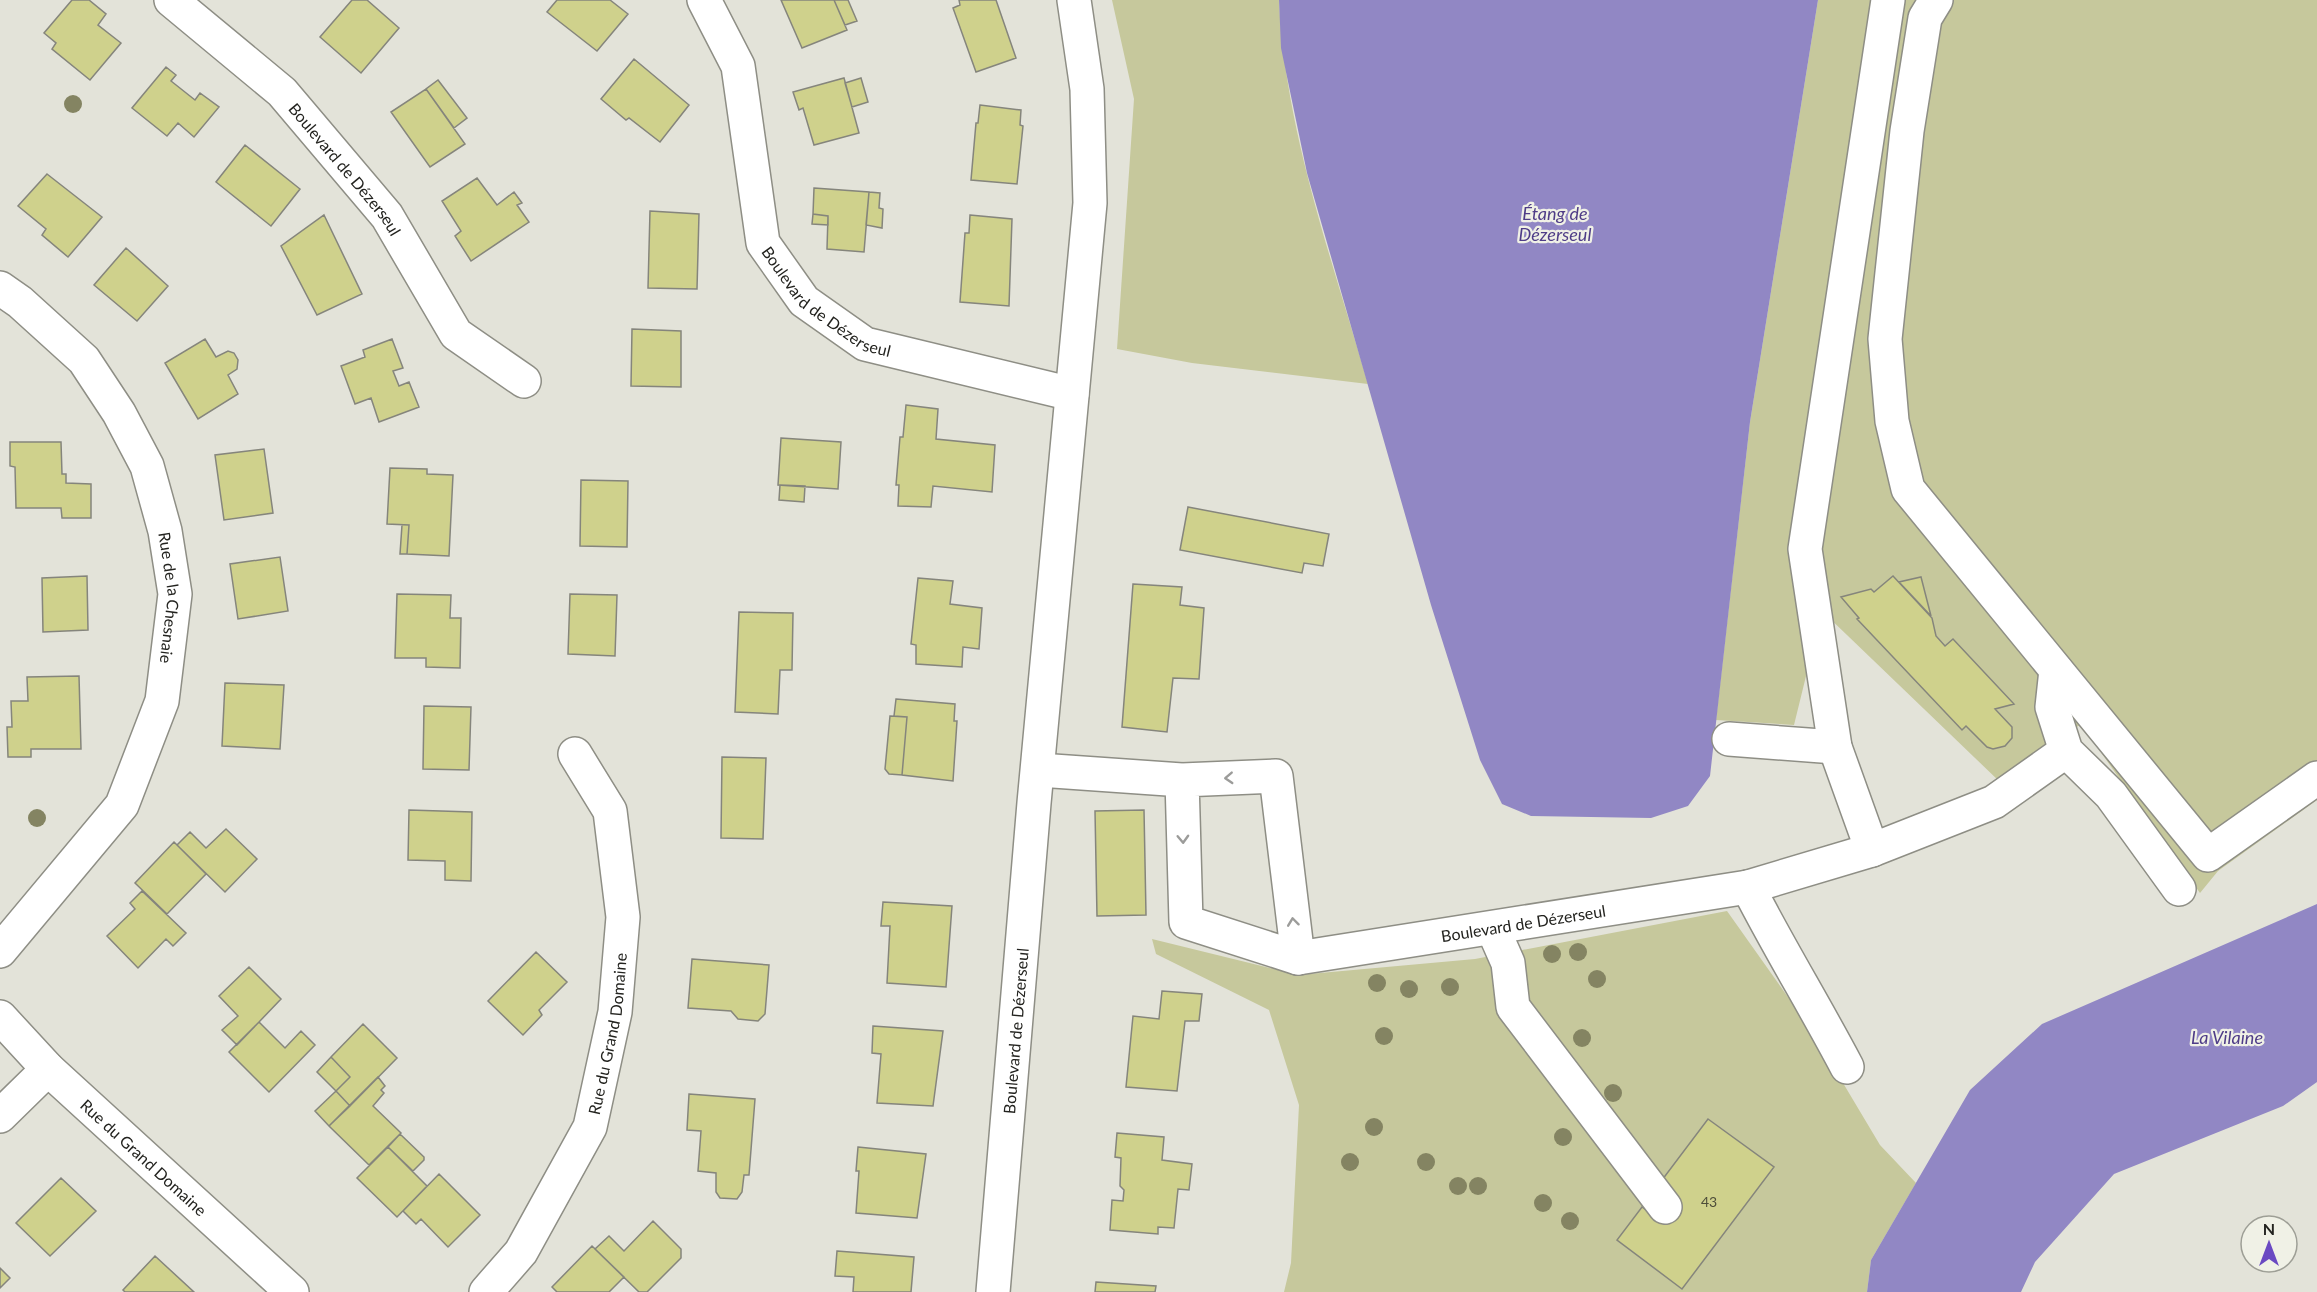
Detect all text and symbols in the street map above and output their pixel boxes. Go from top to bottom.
street label: Boulevard de Dézerseul [285,99,406,239]
water label: Étang de Dézerseul [1519,202,1591,245]
street label: Boulevard de Dézerseul [759,242,893,359]
street label: Rue de la Chesnaie [156,530,185,665]
one-way arrow [1224,771,1233,784]
one-way arrow [1177,834,1190,843]
street label: Boulevard de Dézerseul [1440,900,1607,945]
one-way arrow [1288,918,1300,927]
street label: Boulevard de Dézerseul [998,947,1031,1115]
street label: Rue du Grand Domaine [584,952,629,1116]
water label: La Vilaine [2191,1026,2263,1048]
street label: Rue du Grand Domaine [77,1095,211,1219]
house number: 43 [1701,1193,1717,1210]
north arrow [2239,1214,2299,1274]
text: N [2263,1219,2275,1238]

